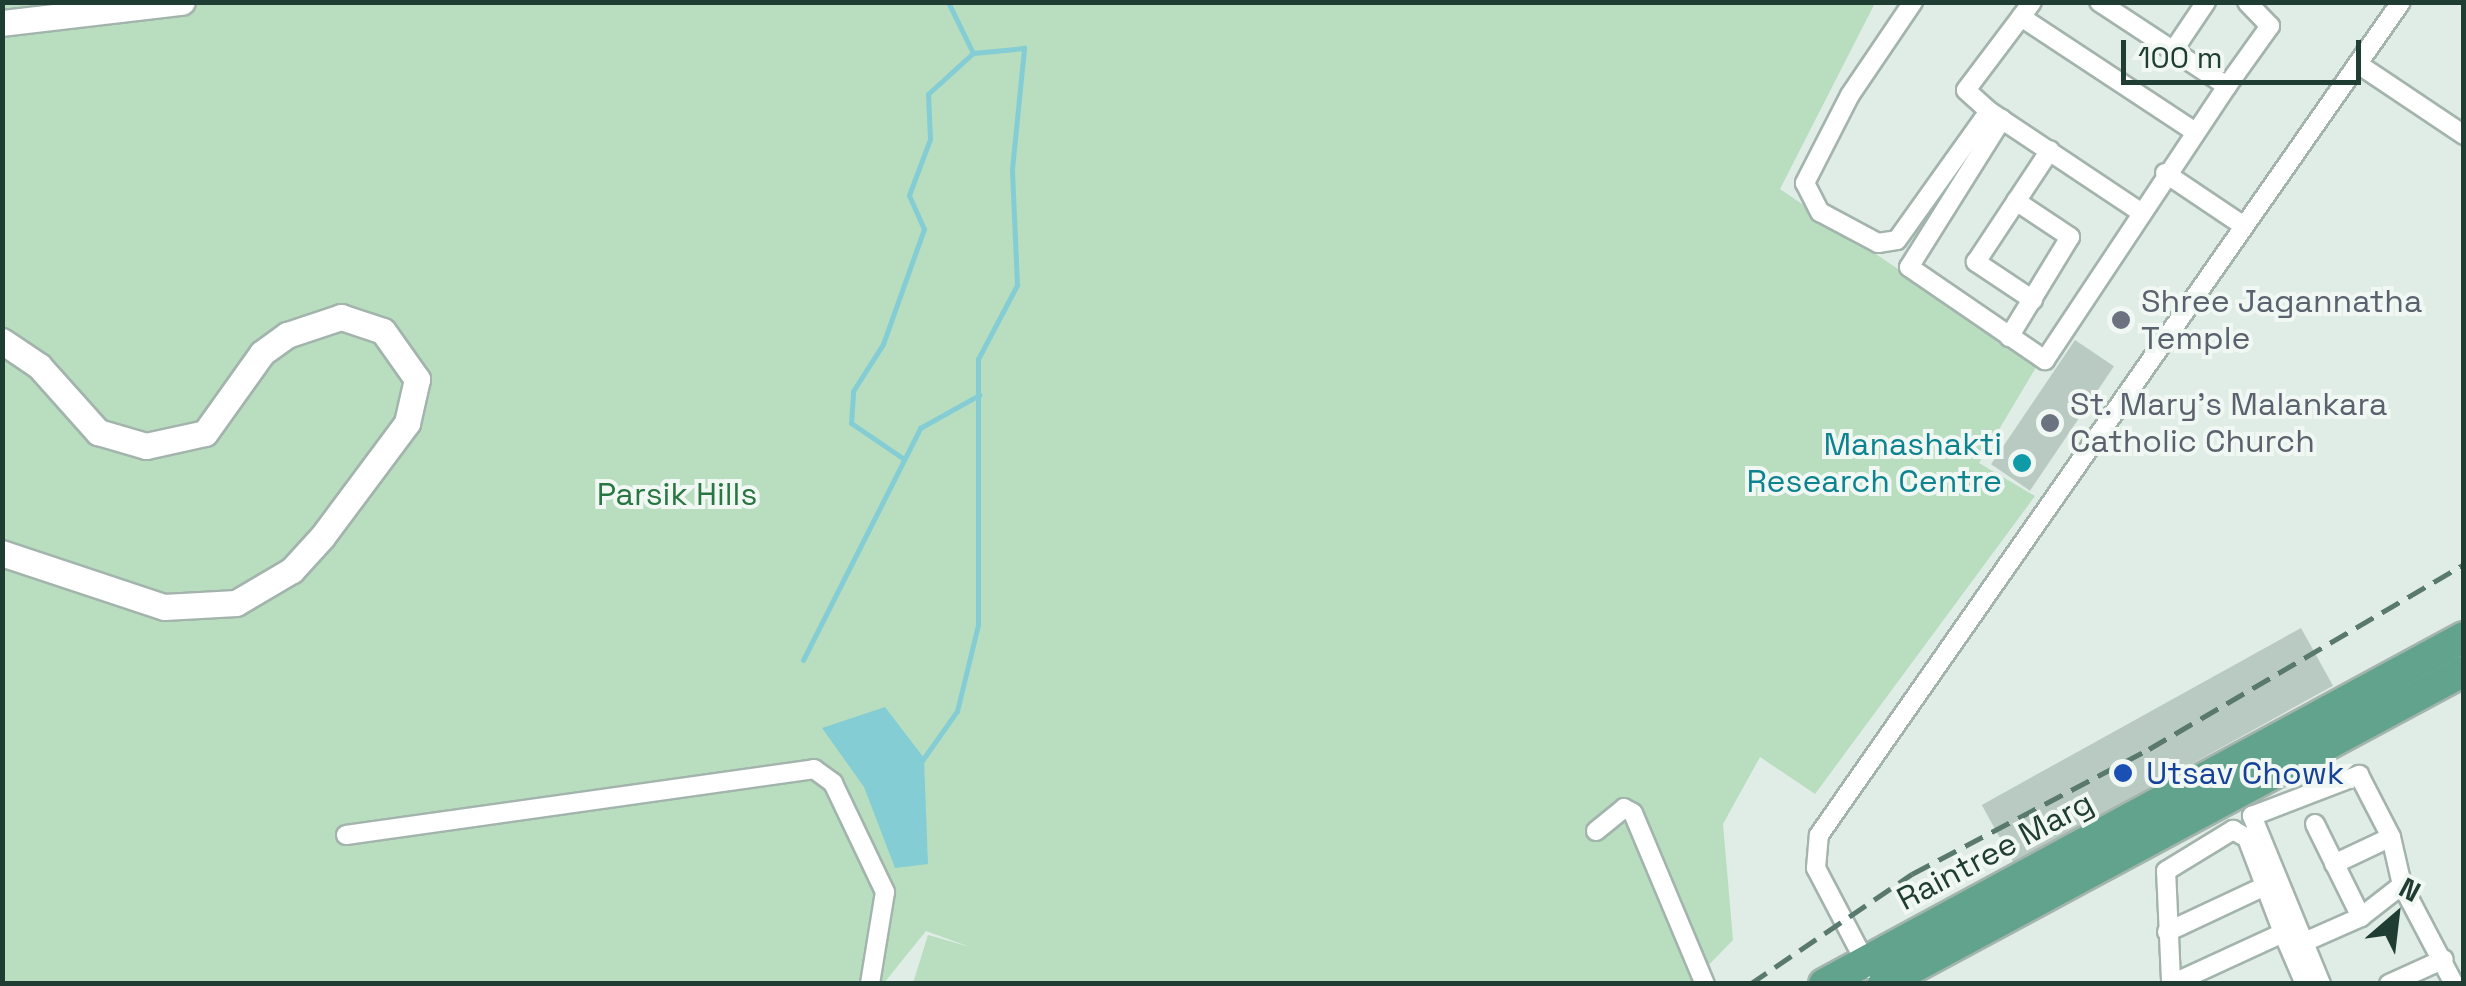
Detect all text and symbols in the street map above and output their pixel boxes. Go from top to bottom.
scale bar [2126,20,2366,82]
text: 100 m [2138,38,2223,77]
place label: Shree Jagannatha Temple [2141,283,2422,358]
marker: Shree Jagannatha Temple [2110,309,2132,331]
place label: St. Mary's Malankara Catholic Church [2070,386,2388,461]
marker: St. Mary's Malankara Catholic Church [2039,412,2061,434]
place label: Manashakti Research Centre [1746,426,2002,501]
marker: Manashakti Research Centre [2011,452,2033,474]
park label: Parsik Hills [597,475,757,513]
place label: Utsav Chowk [2146,754,2344,792]
marker: Utsav Chowk [2110,760,2136,786]
street label: Raintree Marg [1891,783,2099,919]
north arrow [2346,866,2446,966]
text: N [2393,869,2427,910]

